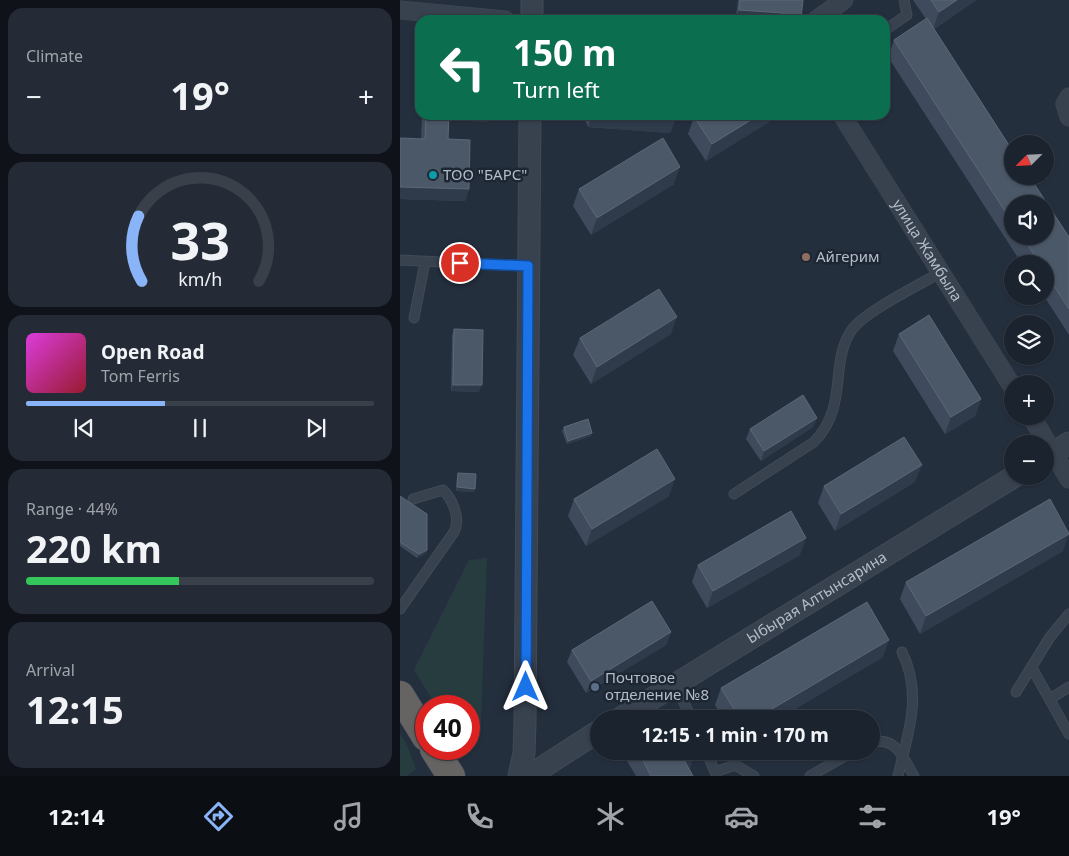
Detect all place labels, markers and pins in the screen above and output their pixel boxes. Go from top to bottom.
place label: ТОО "БАРС" [443,164,527,184]
marker: ТОО "БАРС" [427,169,439,181]
pin [439,242,481,284]
place label: Айгерим [816,246,880,266]
marker: Айгерим [800,251,812,263]
place label: Почтовое отделение №8 [605,667,709,704]
marker: Почтовое отделение №8 [589,681,601,693]

